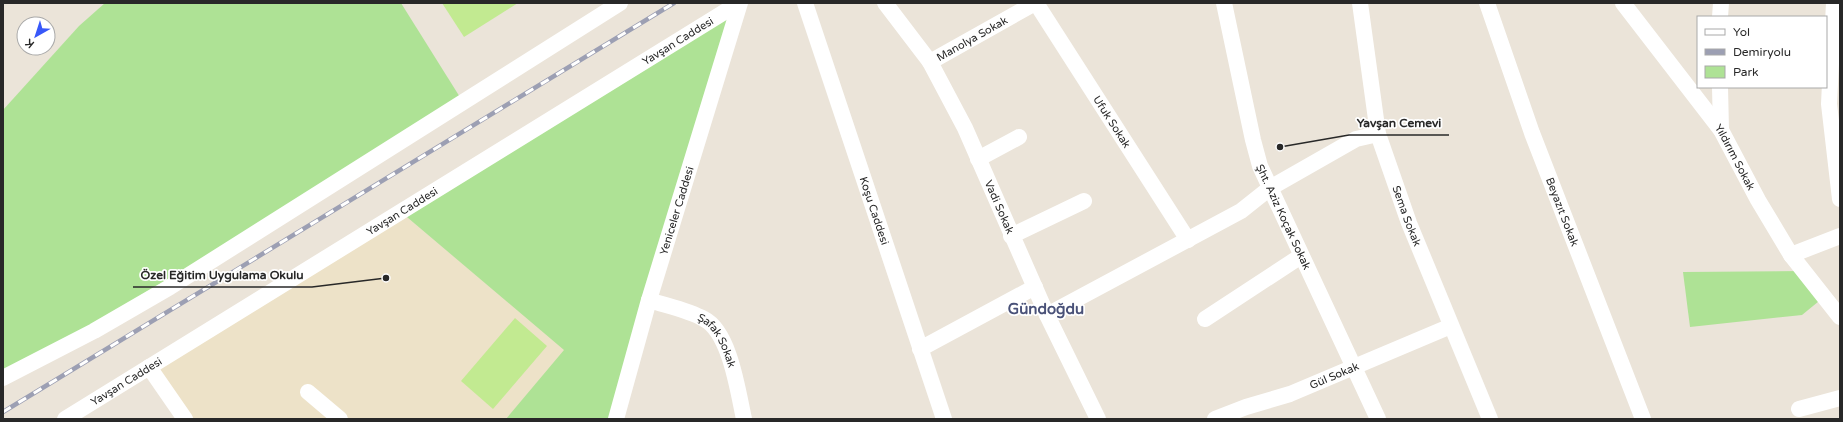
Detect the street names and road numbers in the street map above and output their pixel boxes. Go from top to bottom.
street label: Manolya Sokak [934,13,1010,64]
street label: Yavşan Caddesi [640,14,716,68]
street label: Ufuk Sokak [1091,93,1134,150]
street label: Yıldırım Sokak [1712,121,1758,192]
street label: Şht. Aziz Koçak Sokak [1254,162,1314,271]
street label: Yeniceler Caddesi [657,165,696,257]
street label: Koşu Caddesi [857,175,892,246]
street label: Beyazıt Sokak [1543,175,1582,248]
street label: Vadi Sokak [982,178,1017,236]
street label: Yavşan Caddesi [364,184,440,238]
street label: Sema Sokak [1390,184,1424,248]
street label: Şafak Sokak [696,310,739,369]
street label: Yavşan Caddesi [88,354,164,408]
street label: Gül Sokak [1308,359,1361,392]

